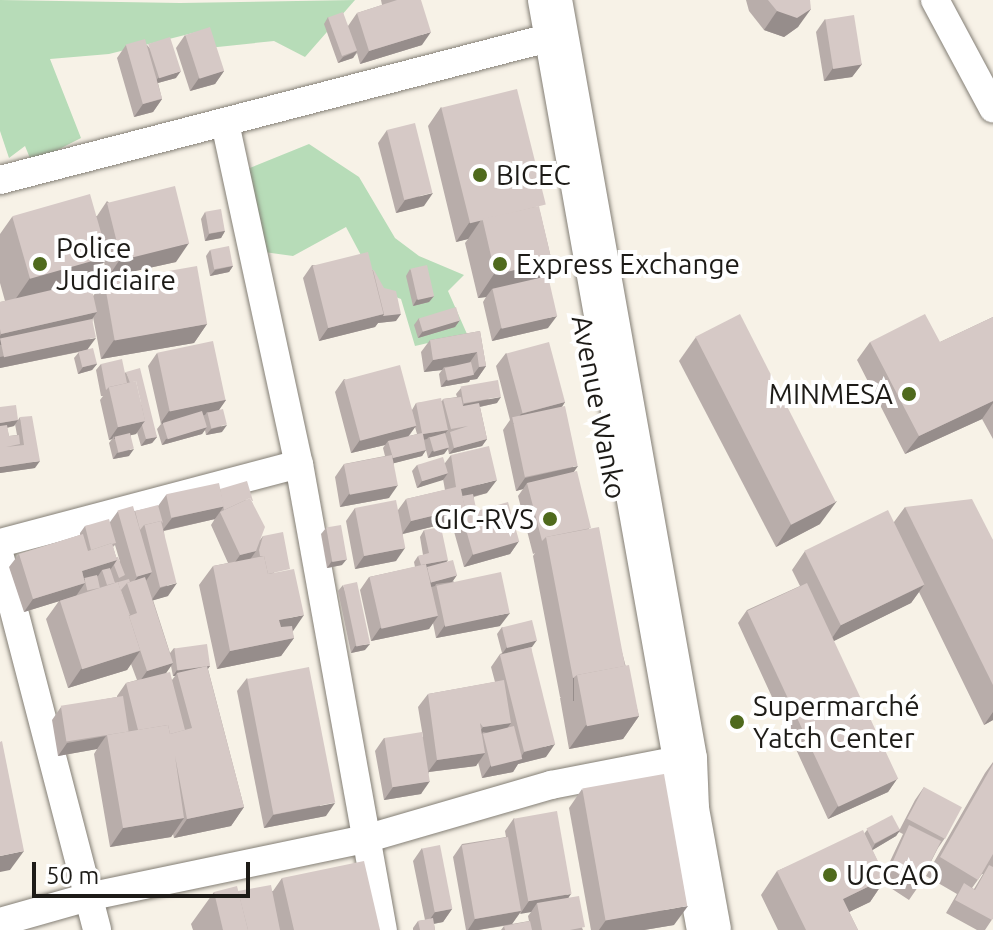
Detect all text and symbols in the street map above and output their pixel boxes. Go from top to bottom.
place label: BICEC [496,158,571,192]
marker: BICEC [471,166,489,184]
place label: Police Judiciaire [56,231,176,297]
place label: Express Exchange [516,247,740,281]
marker: Police Judiciaire [31,255,49,273]
marker: Express Exchange [491,255,509,273]
street label: Avenue Wanko [565,312,633,502]
place label: MINMESA [769,377,893,411]
marker: MINMESA [900,385,918,403]
place label: GIC-RVS [434,502,534,536]
marker: GIC-RVS [541,510,559,528]
place label: Supermarché Yatch Center [753,689,920,755]
marker: Supermarché Yatch Center [728,713,746,731]
scale bar [36,846,254,896]
place label: UCCAO [846,858,939,892]
text: 50 m [46,862,99,889]
marker: UCCAO [821,866,839,884]

